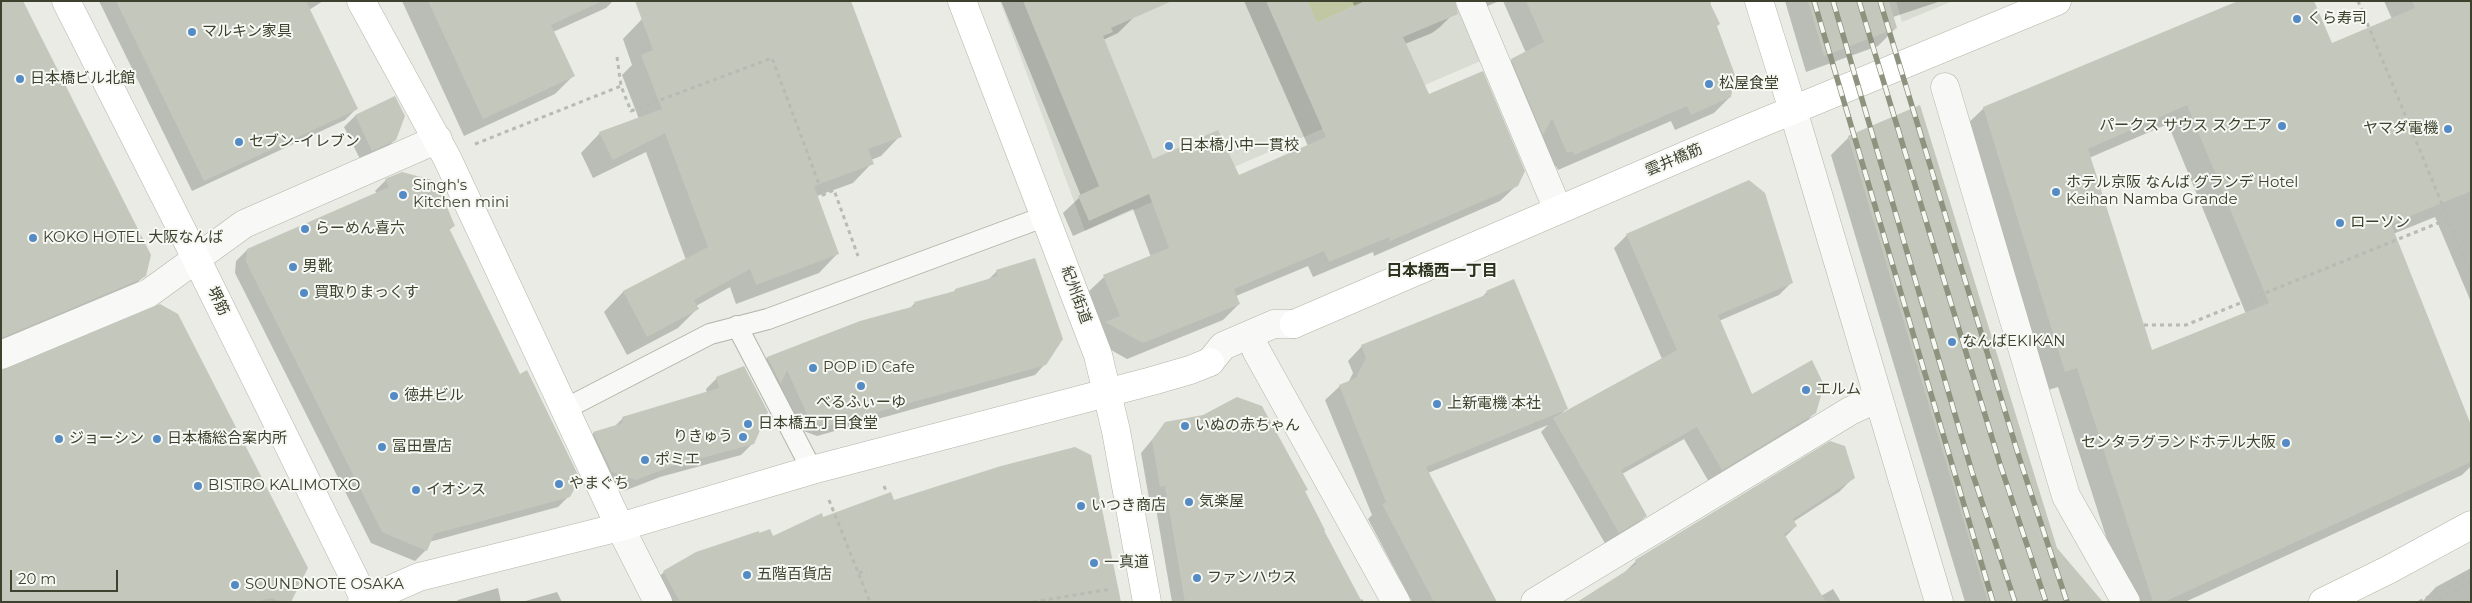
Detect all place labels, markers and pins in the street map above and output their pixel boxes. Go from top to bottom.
place label: くら寿司 [2307,10,2367,28]
marker: くら寿司 [2291,13,2303,25]
place label: マルキン家具 [202,23,292,41]
marker: マルキン家具 [186,26,198,38]
place label: 日本橋ビル北館 [30,70,135,88]
marker: 日本橋ビル北館 [14,73,26,85]
place label: 松屋食堂 [1719,75,1779,93]
marker: 松屋食堂 [1703,78,1715,90]
place label: パークス サウス スクエア [2099,117,2272,135]
marker: パークス サウス スクエア [2276,120,2288,132]
place label: ヤマダ電機 [2363,120,2438,138]
marker: ヤマダ電機 [2442,123,2454,135]
place label: セブン-イレブン [249,133,360,151]
marker: セブン-イレブン [233,136,245,148]
place label: 日本橋小中一貫校 [1179,137,1299,155]
marker: 日本橋小中一貫校 [1163,140,1175,152]
place label: ホテル京阪 なんば グランデ Hotel Keihan Namba Grande [2066,174,2298,209]
place label: Singh's Kitchen mini [413,177,509,212]
marker: ホテル京阪 なんば グランデ Hotel Keihan Namba Grande [2050,186,2062,198]
marker: Singh's Kitchen mini [397,189,409,201]
place label: ローソン [2350,214,2410,232]
marker: ローソン [2334,217,2346,229]
place label: らーめん喜六 [315,220,405,238]
marker: らーめん喜六 [299,223,311,235]
place label: KOKO HOTEL 大阪なんば [43,229,223,247]
marker: KOKO HOTEL 大阪なんば [27,232,39,244]
place label: 男靴 [303,258,333,276]
marker: 男靴 [287,261,299,273]
place label: 買取りまっくす [314,284,419,302]
marker: 買取りまっくす [298,287,310,299]
place label: なんばEKIKAN [1962,333,2065,351]
marker: なんばEKIKAN [1946,336,1958,348]
place label: POP iD Cafe [823,359,915,377]
marker: POP iD Cafe [807,362,819,374]
marker: べるふぃーゆ [855,380,867,392]
place label: エルム [1816,381,1861,399]
marker: エルム [1800,384,1812,396]
place label: 徳井ビル [404,387,464,405]
marker: 徳井ビル [388,390,400,402]
place label: べるふぃーゆ [816,394,906,412]
place label: 上新電機 本社 [1447,395,1541,413]
marker: 上新電機 本社 [1431,398,1443,410]
place label: 日本橋五丁目食堂 [758,415,878,433]
place label: いぬの赤ちゃん [1195,417,1300,435]
marker: 日本橋五丁目食堂 [742,418,754,430]
marker: いぬの赤ちゃん [1179,420,1191,432]
place label: りきゅう [673,428,733,446]
place label: ジョーシン [69,430,144,448]
place label: 日本橋総合案内所 [167,430,287,448]
marker: りきゅう [737,431,749,443]
marker: ジョーシン [53,433,65,445]
marker: 日本橋総合案内所 [151,433,163,445]
place label: センタラグランドホテル大阪 [2081,434,2276,452]
marker: センタラグランドホテル大阪 [2280,437,2292,449]
place label: 冨田畳店 [392,438,452,456]
marker: 冨田畳店 [376,441,388,453]
place label: ポミエ [655,451,700,469]
marker: ポミエ [639,454,651,466]
place label: やまぐち [569,475,629,493]
place label: BISTRO KALIMOTXO [208,477,360,495]
marker: やまぐち [553,478,565,490]
marker: BISTRO KALIMOTXO [192,480,204,492]
place label: イオシス [426,481,486,499]
marker: イオシス [410,484,422,496]
place label: 気楽屋 [1199,493,1244,511]
marker: 気楽屋 [1183,496,1195,508]
place label: いつき商店 [1091,497,1166,515]
marker: いつき商店 [1075,500,1087,512]
place label: 一真道 [1104,554,1149,572]
marker: 一真道 [1088,557,1100,569]
place label: 五階百貨店 [757,566,832,584]
marker: 五階百貨店 [741,569,753,581]
place label: ファンハウス [1207,569,1297,587]
marker: ファンハウス [1191,572,1203,584]
place label: SOUNDNOTE OSAKA [245,576,404,594]
marker: SOUNDNOTE OSAKA [229,579,241,591]

